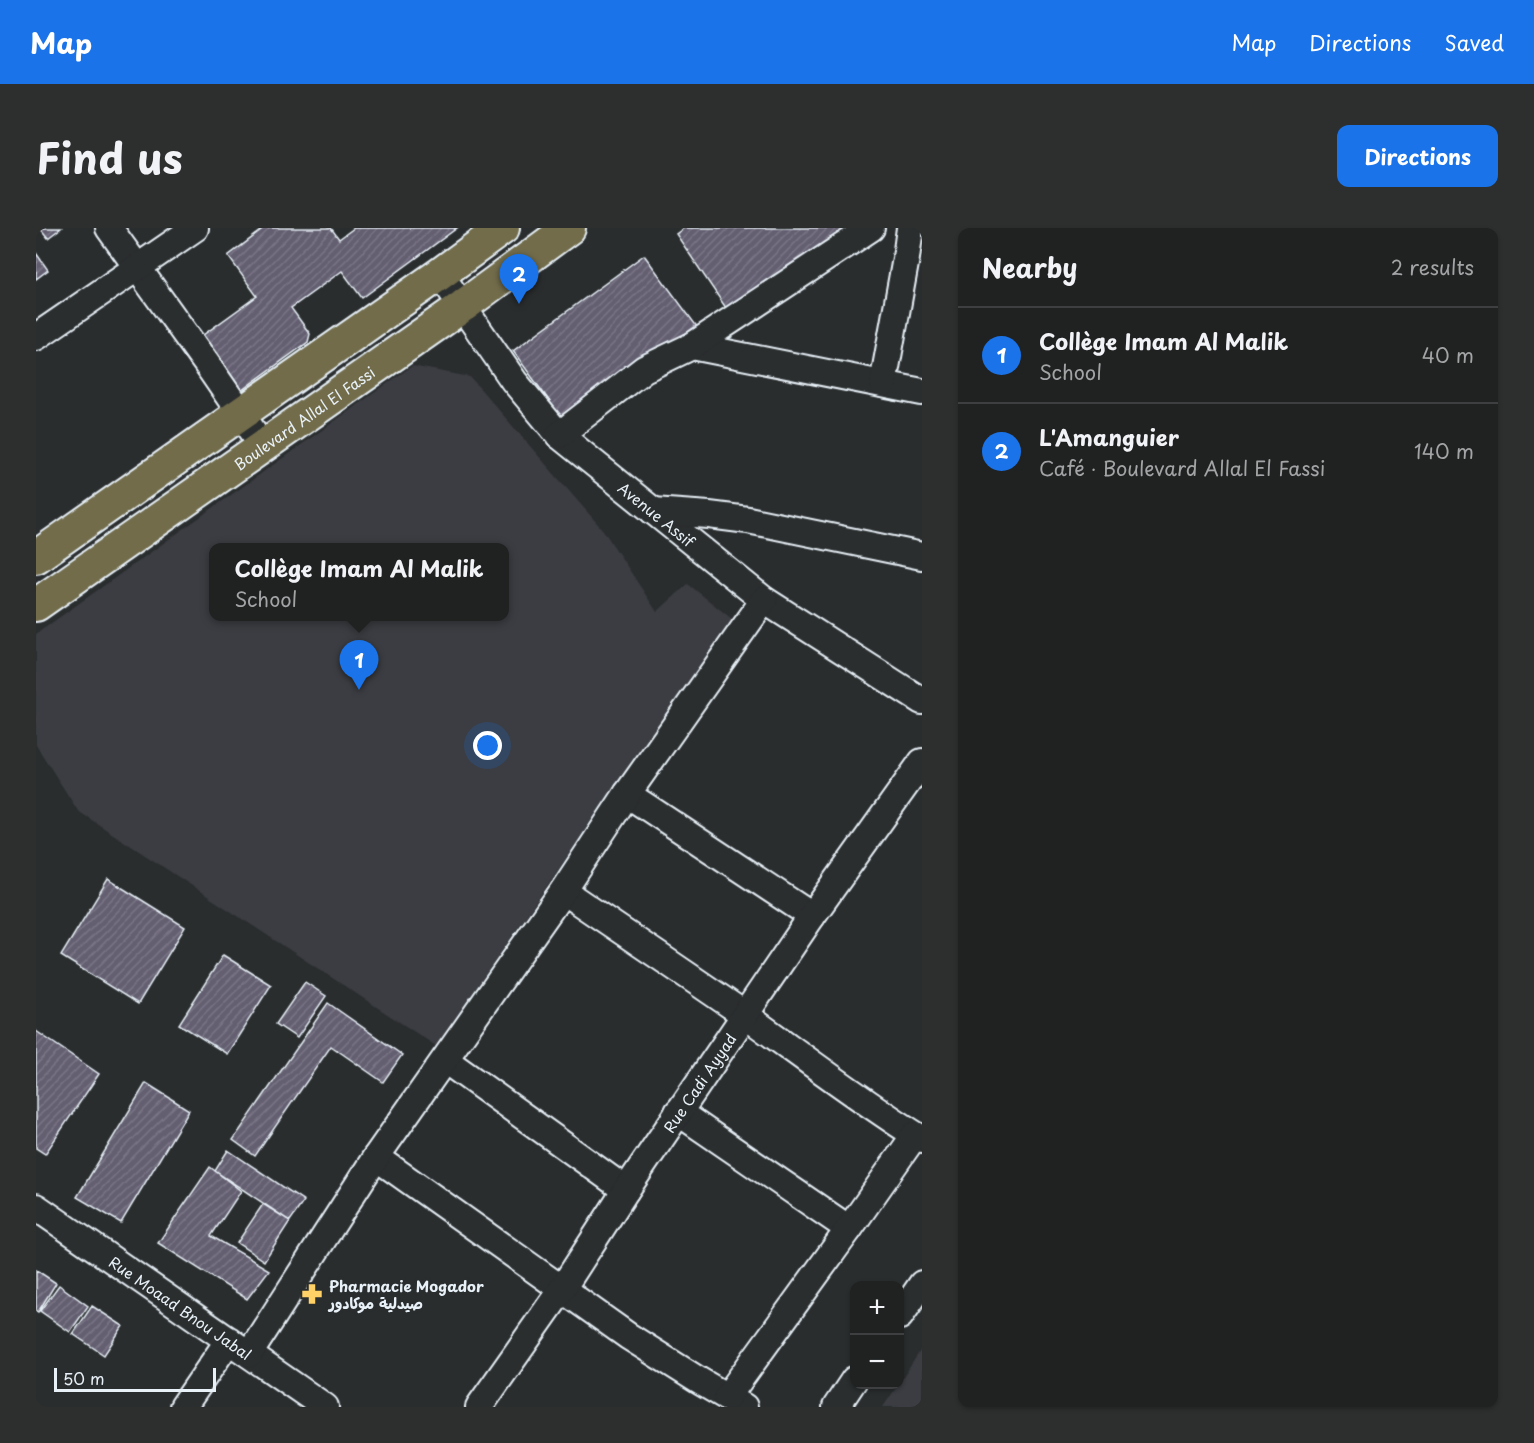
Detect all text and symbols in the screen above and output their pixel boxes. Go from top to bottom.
text: Map [30,21,92,64]
text: Map [1231,26,1276,58]
text: Directions [1309,26,1411,58]
text: Saved [1444,26,1504,58]
text: Find us [36,125,183,188]
button: Directions [1337,125,1498,187]
text: Nearby [982,248,1077,287]
text: 2 results [1391,252,1474,282]
pin: 2 [500,254,538,304]
text: Collège Imam Al Malik [1039,324,1288,357]
text: 1 [997,340,1006,370]
text: 40 m [1422,340,1474,370]
text: School [1039,357,1102,387]
street label: Boulevard Allal El Fassi [229,360,379,475]
text: L'Amanguier [1039,420,1179,453]
text: 2 [994,436,1009,466]
text: 140 m [1414,436,1474,466]
text: Café · Boulevard Allal El Fassi [1039,453,1325,483]
street label: Avenue Assif [614,476,701,552]
popup [209,543,509,621]
text: Collège Imam Al Malik [234,551,484,584]
text: School [234,584,297,614]
pin: 1 [340,640,378,690]
your location [473,731,502,760]
street label: Rue Cadi Ayyad [657,1028,741,1137]
street label: Rue Moaad Bnou Jabal [105,1250,257,1365]
place label: Pharmacie Mogador صيدلية موكادور [327,1274,484,1314]
map controls [850,1281,904,1389]
button: + [850,1281,904,1335]
pharmacy icon: Pharmacie Mogador صيدلية موكادور [300,1282,324,1306]
button: − [850,1335,904,1389]
scale bar [54,1365,216,1392]
text: 50 m [63,1366,104,1390]

